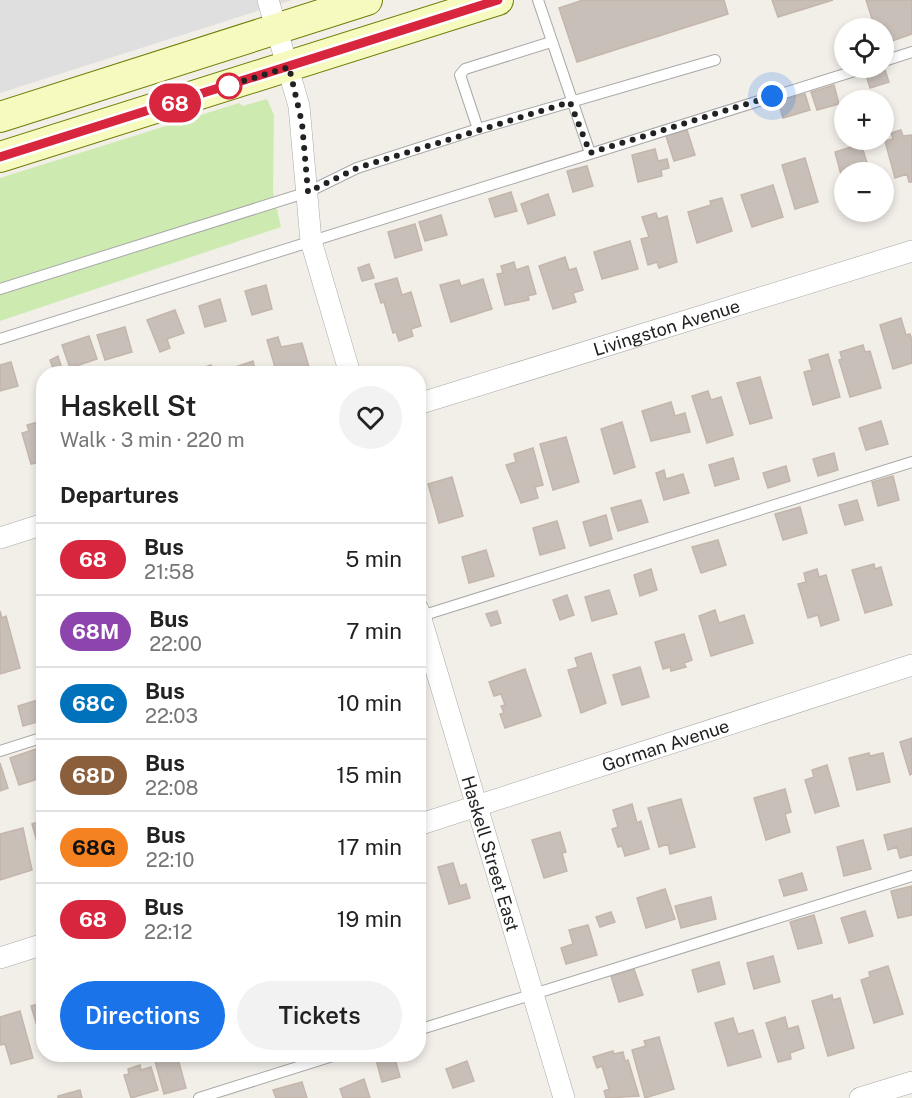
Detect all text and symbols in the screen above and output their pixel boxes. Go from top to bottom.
map controls [834,18,894,222]
button: locate [834,18,894,78]
unlabelled marker [216,73,242,99]
your location [757,81,787,111]
line badge: 68 [148,84,202,122]
button: + [834,90,894,150]
text: 68 [161,91,189,116]
button: − [834,162,894,222]
street label: Livingston Avenue [591,295,742,360]
button: heart [339,386,402,449]
text: Haskell St [60,389,197,422]
text: Walk · 3 min · 220 m [60,428,244,452]
text: Departures [60,482,179,508]
text: Bus [144,534,184,560]
text: 5 min [345,546,402,572]
text: 68 [79,547,107,572]
text: 21:58 [144,560,194,584]
text: Bus [149,606,189,632]
text: 7 min [346,618,402,644]
text: 68M [72,619,119,644]
text: 22:00 [149,632,202,656]
text: Bus [145,678,185,704]
text: 10 min [337,690,402,716]
text: 68C [72,691,115,716]
text: 22:03 [145,704,198,728]
street label: Gorman Avenue [599,714,732,775]
text: Bus [145,750,185,776]
text: 15 min [336,762,402,788]
text: 68D [72,763,115,788]
street label: Haskell Street East [458,773,524,934]
text: 22:08 [145,776,198,800]
text: Bus [146,822,186,848]
text: 17 min [337,834,402,860]
text: 68G [72,835,116,860]
text: 22:10 [146,848,195,872]
text: Bus [144,894,184,920]
text: 19 min [337,906,402,932]
text: 68 [79,907,107,932]
text: 22:12 [144,920,192,944]
button: Directions [60,981,225,1050]
button: Tickets [237,981,402,1050]

